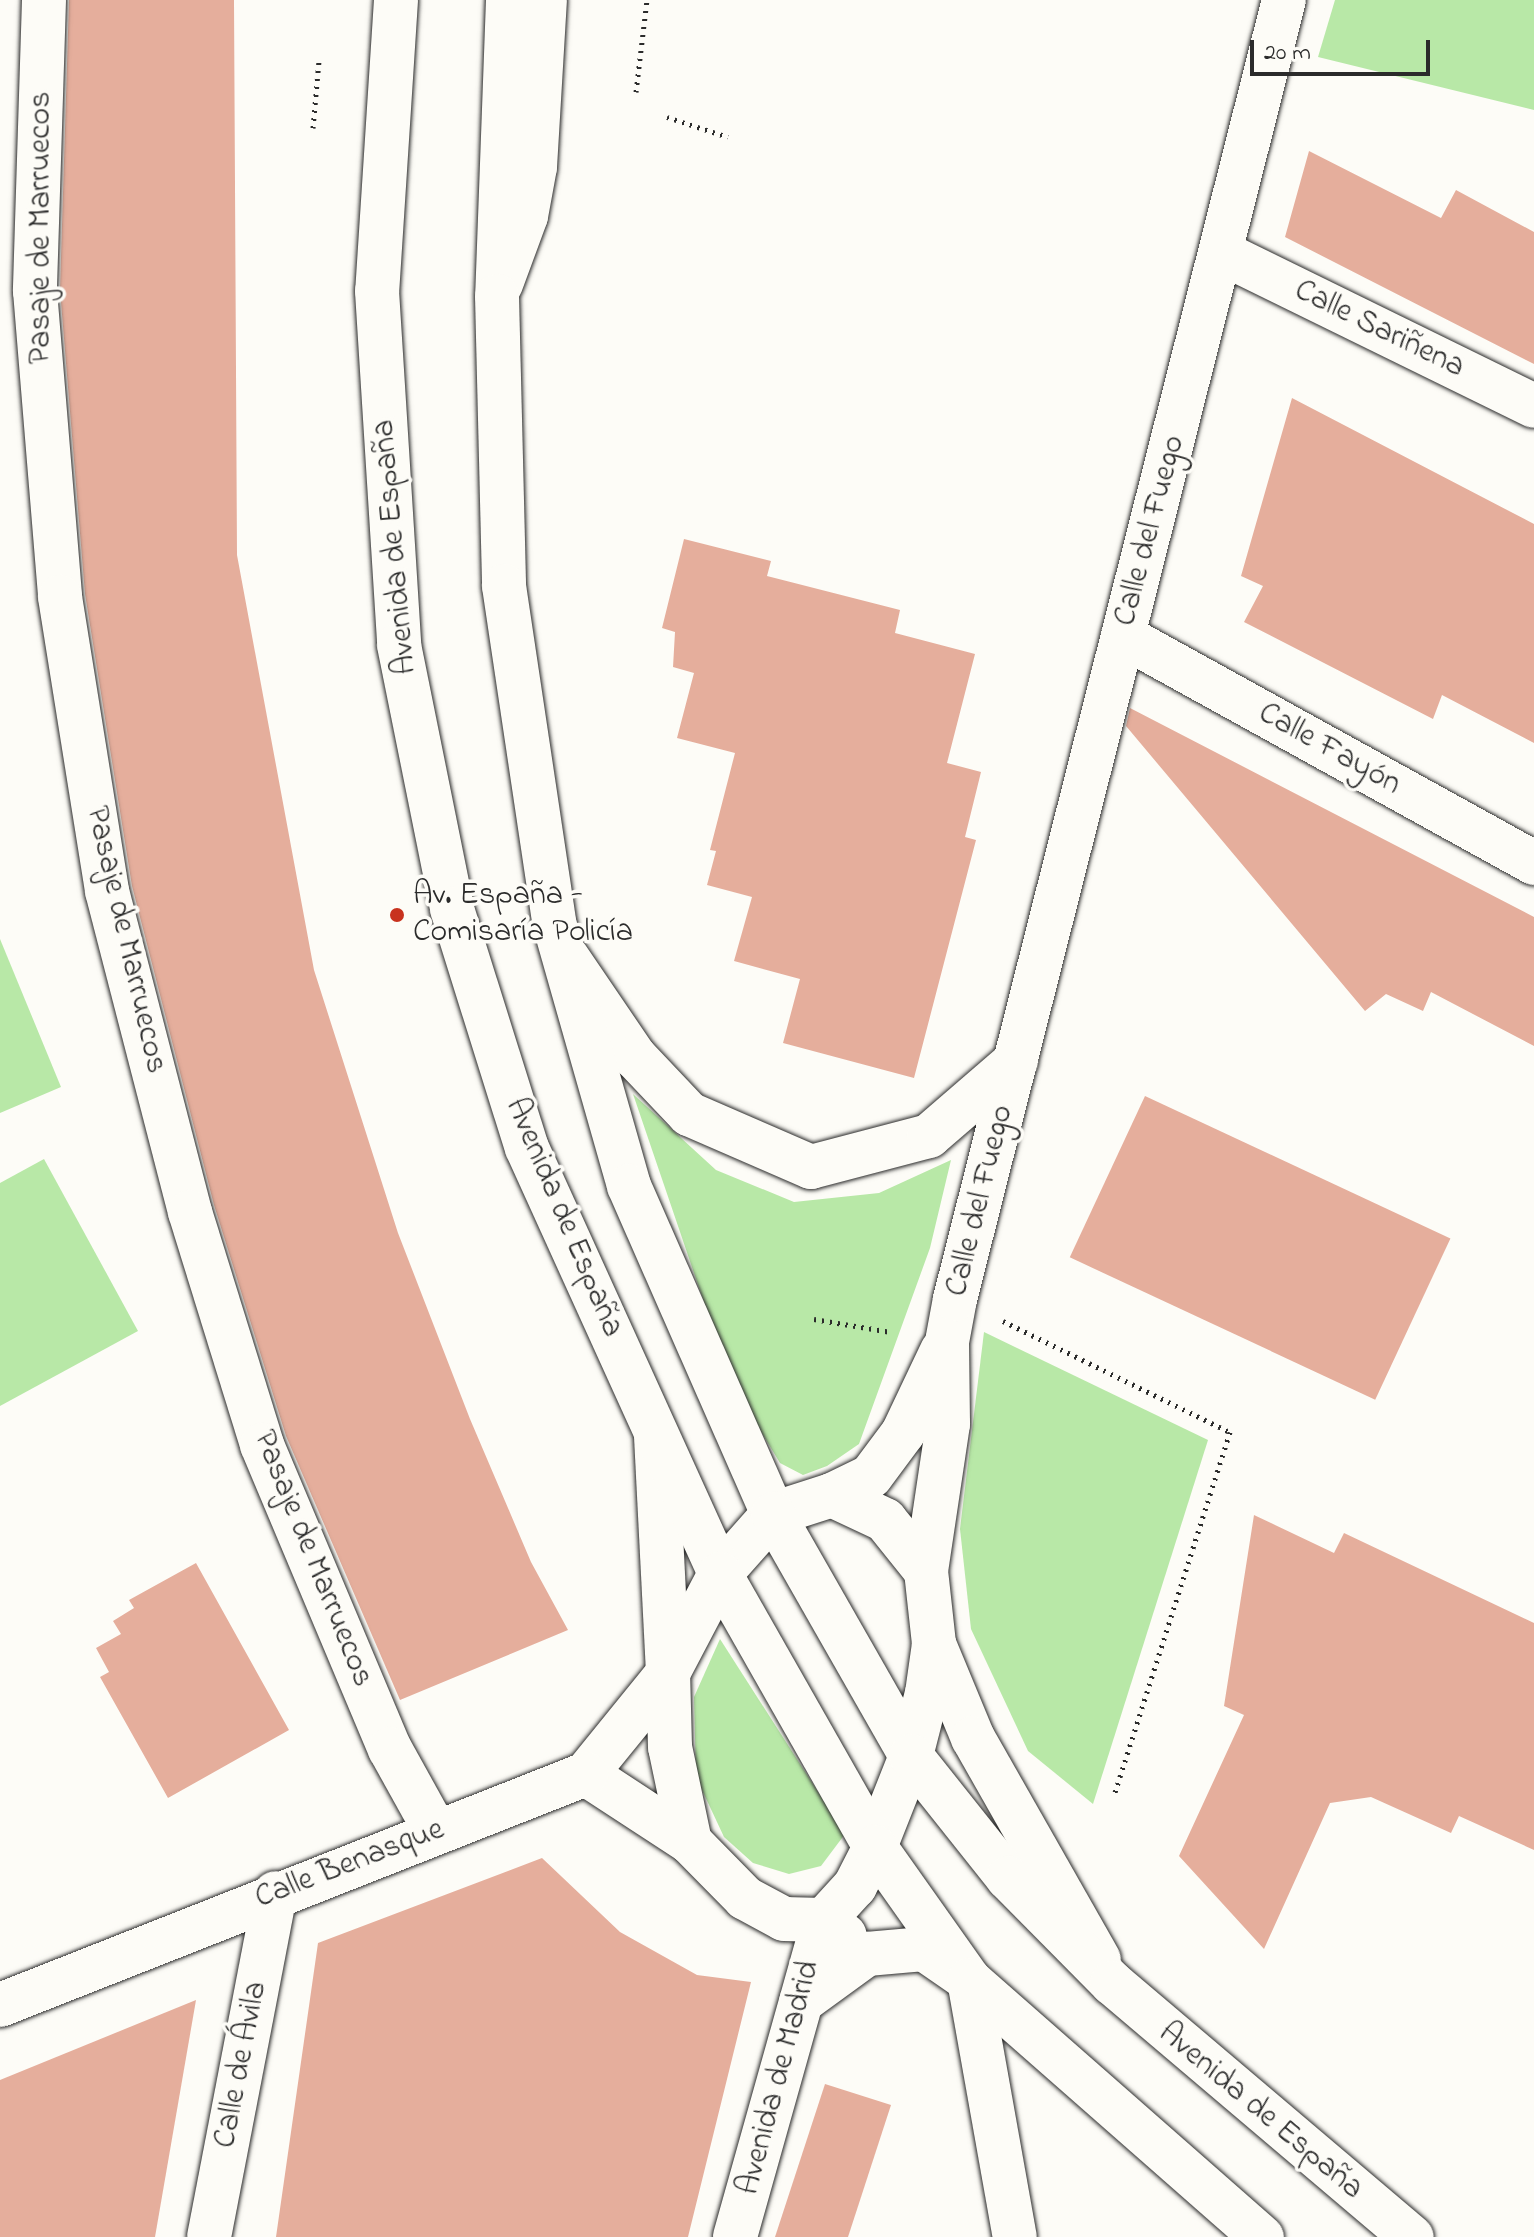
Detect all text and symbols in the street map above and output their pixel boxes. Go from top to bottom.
scale bar [1254,24,1434,74]
text: 20 m [1264,36,1311,71]
street label: Pasaje de Marruecos [23,92,61,364]
street label: Calle Sariñena [1288,272,1470,388]
street label: Avenida de España [366,418,426,676]
street label: Calle del Fuego [1107,432,1195,630]
street label: Calle Fayón [1251,695,1407,805]
street label: Pasaje de Marruecos [76,803,174,1077]
place label: Av. España - Comisaría Policía [413,878,633,953]
marker: Av. España - Comisaría Policía [388,906,406,924]
street label: Avenida de España [495,1093,631,1343]
street label: Calle del Fuego [939,1101,1023,1301]
street label: Pasaje de Marruecos [243,1425,381,1693]
street label: Calle Benasque [250,1811,450,1919]
street label: Avenida de Madrid [730,1957,830,2199]
street label: Calle de Ávila [207,1979,277,2151]
street label: Avenida de España [1150,2015,1370,2209]

